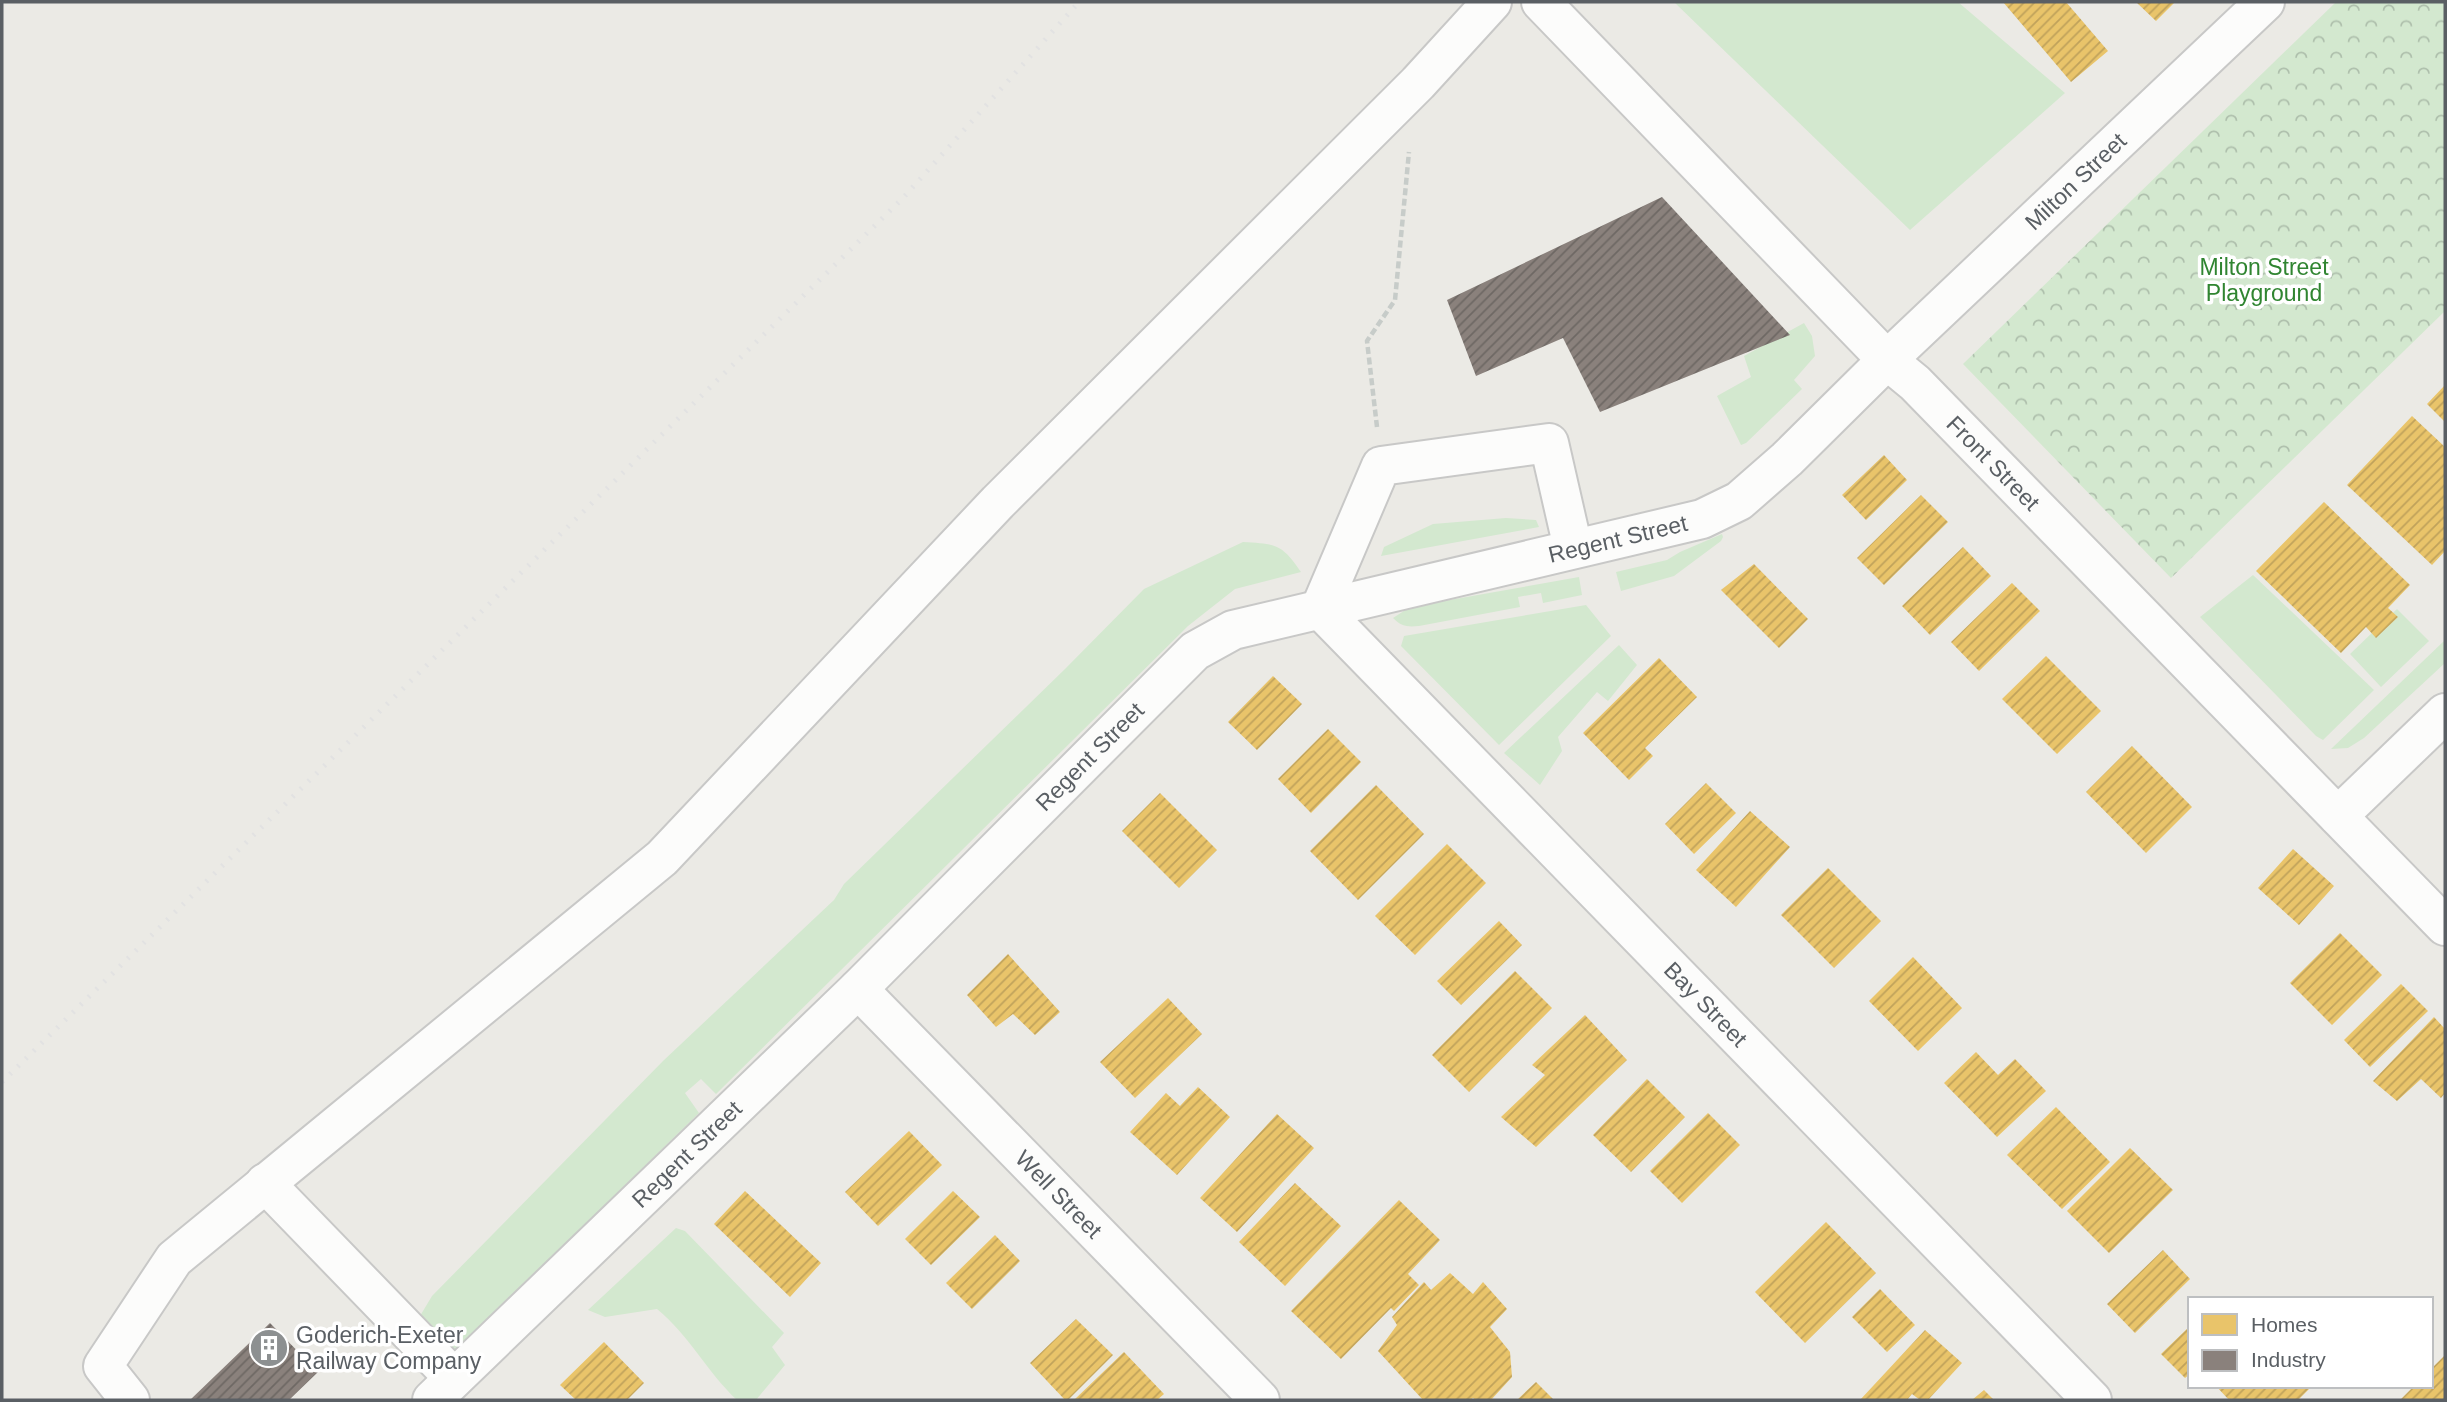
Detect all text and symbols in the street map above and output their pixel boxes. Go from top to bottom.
street label: Milton Street [2020,127,2132,235]
park label: Milton Street Playground [2199,254,2329,306]
street label: Front Street [1941,411,2045,516]
street label: Regent Street [1546,510,1690,568]
street label: Regent Street [1030,697,1149,816]
street label: Bay Street [1659,957,1753,1052]
street label: Regent Street [627,1095,747,1213]
street label: Well Street [1010,1145,1108,1244]
legend [2188,1297,2433,1388]
text: Homes [2251,1313,2318,1336]
place label: Goderich-Exeter Railway Company [296,1322,482,1374]
building icon: Goderich-Exeter Railway Company [248,1327,290,1369]
text: Industry [2251,1348,2326,1371]

